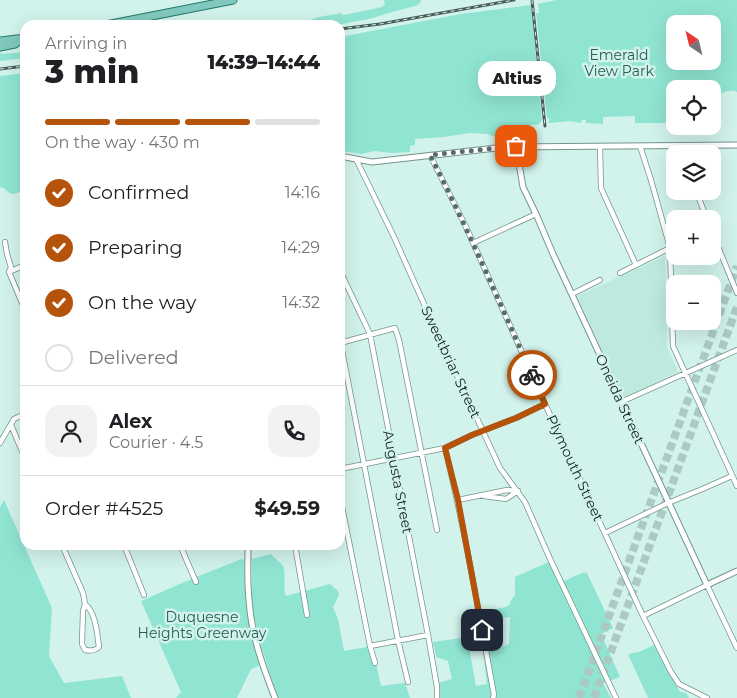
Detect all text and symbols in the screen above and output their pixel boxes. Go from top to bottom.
north arrow [666,15,721,70]
map controls [666,15,721,330]
text: Arriving in [45,34,127,53]
park label: Emerald View Park [584,46,654,80]
text: 14:39–14:44 [207,51,320,74]
text: 3 min [45,52,139,91]
callout: Altius [477,61,555,96]
text: Altius [492,69,542,88]
button: locate [666,80,721,135]
pin [495,125,537,167]
icon: bag [502,132,530,160]
text: On the way · 430 m [45,133,200,152]
button: layers [666,145,721,200]
icon: check [45,179,73,207]
text: Confirmed [88,181,189,204]
text: 14:16 [285,183,320,202]
button: + [666,210,721,265]
icon: check [45,234,73,262]
text: Preparing [88,236,183,259]
text: 14:29 [281,238,320,257]
button: − [666,275,721,330]
icon: check [45,289,73,317]
text: On the way [88,291,196,314]
text: 14:32 [282,293,320,312]
street label: Sweetbriar Street [417,303,485,421]
text: Delivered [88,346,179,369]
courier [507,350,557,400]
street label: Oneida Street [591,351,649,447]
icon: bike [518,361,546,389]
button: person [45,405,97,457]
button: phone [268,405,320,457]
text: Alex [109,410,152,433]
street label: Plymouth Street [542,412,608,524]
street label: Augusta Street [379,429,417,535]
text: Courier · 4.5 [109,433,203,452]
text: Order #4525 [45,497,163,520]
text: $49.59 [254,497,320,520]
park label: Duquesne Heights Greenway [138,608,267,642]
pin [461,609,503,651]
icon: home [468,616,496,644]

